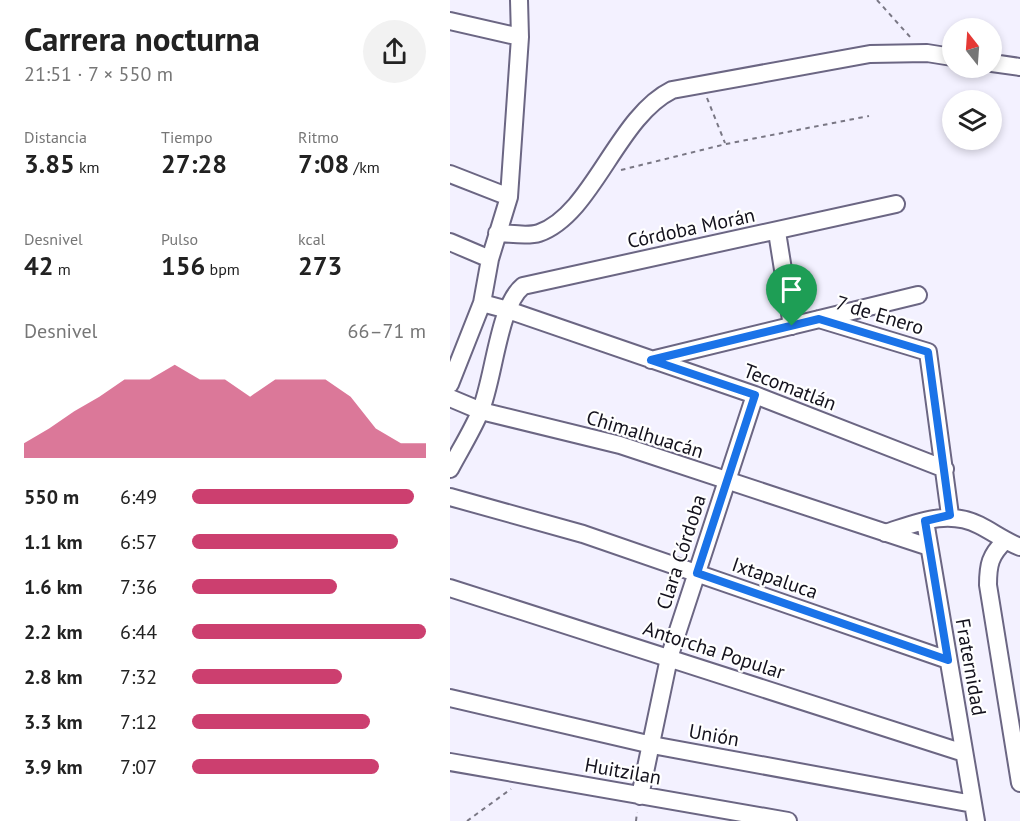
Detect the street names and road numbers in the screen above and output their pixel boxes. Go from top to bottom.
street label: Córdoba Morán [625,202,757,254]
street label: 7 de Enero [833,289,927,341]
street label: Tecomatlán [740,357,840,417]
street label: Chimalhuacán [583,404,707,464]
street label: Clara Córdoba [650,491,712,613]
street label: Ixtapaluca [729,551,821,605]
street label: Antorcha Popular [640,615,788,685]
street label: Fraternidad [950,616,992,718]
street label: Unión [687,718,741,752]
street label: Huitzilan [583,751,663,791]

